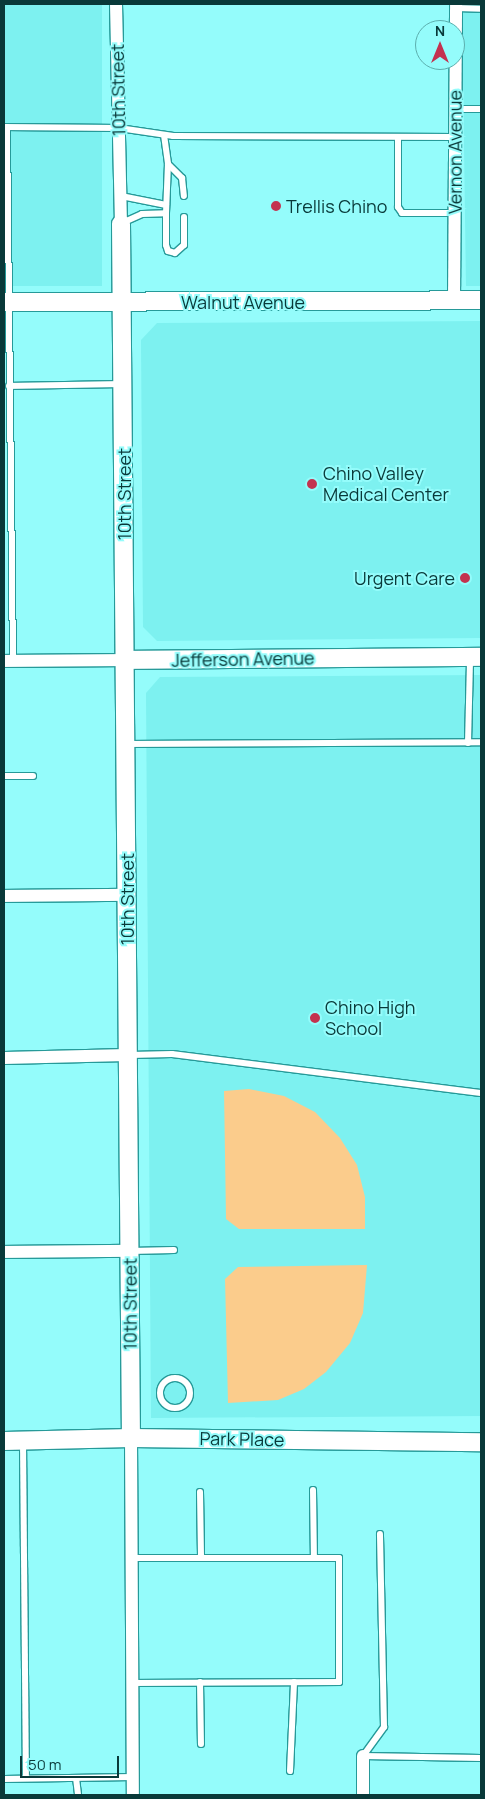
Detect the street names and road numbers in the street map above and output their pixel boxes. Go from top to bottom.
street label: 10th Street [106,44,130,136]
street label: Vernon Avenue [444,90,466,214]
street label: Walnut Avenue [181,291,305,313]
street label: 10th Street [113,448,135,540]
street label: Jefferson Avenue [171,647,315,671]
street label: 10th Street [116,853,138,945]
street label: 10th Street [119,1258,141,1350]
street label: Park Place [199,1427,285,1451]

